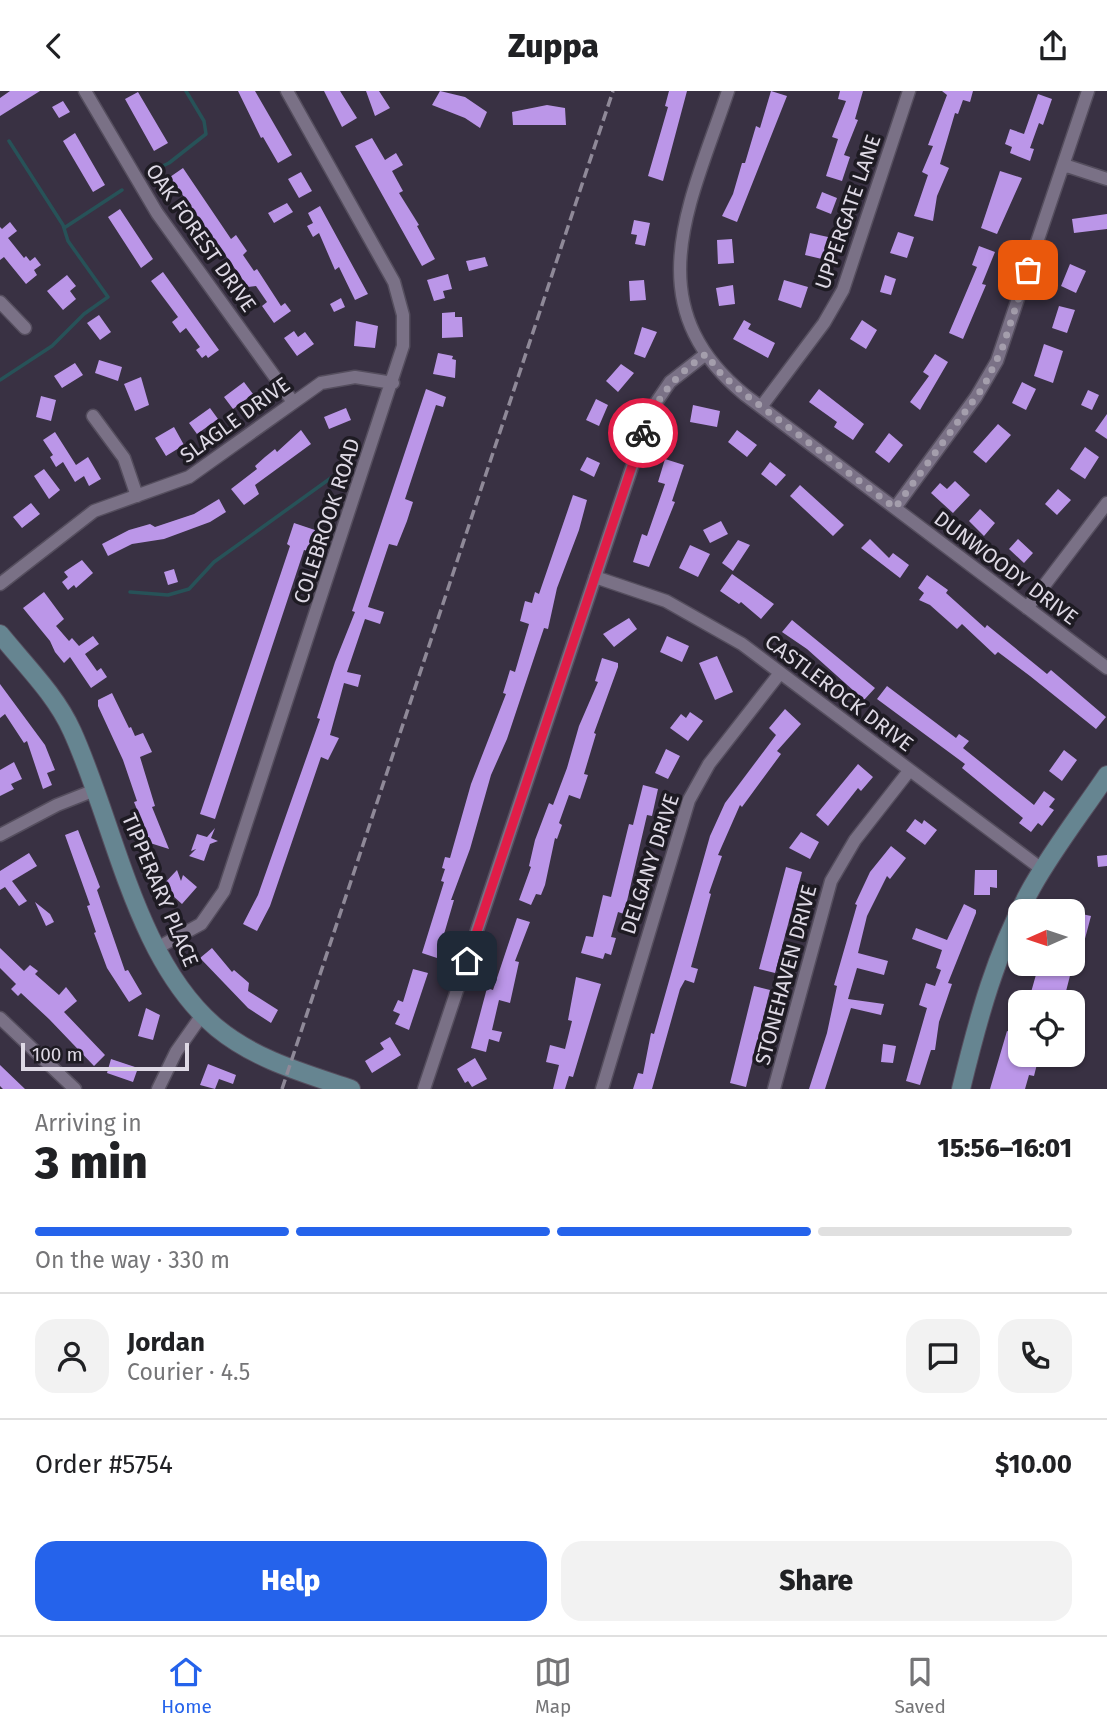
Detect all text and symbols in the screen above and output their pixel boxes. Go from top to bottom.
icon: back [35,27,73,65]
text: Zuppa [508,27,599,65]
icon: share [1034,27,1072,65]
street label: UPPERGATE LANE [809,131,887,293]
street label: OAK FOREST DRIVE [140,159,262,317]
pin [998,240,1058,300]
icon: bag [1009,251,1047,289]
street label: SLAGLE DRIVE [175,371,295,469]
courier [608,398,678,468]
icon: bike [624,414,662,452]
street label: COLEBROOK ROAD [288,435,366,607]
street label: DUNWOODY DRIVE [929,505,1083,631]
street label: CASTLEROCK DRIVE [760,629,918,757]
street label: DELGANY DRIVE [615,790,685,938]
street label: TIPPERARY PLACE [116,809,204,971]
street label: STONEHAVEN DRIVE [749,882,823,1068]
north arrow [1008,899,1085,977]
map controls [1008,899,1085,1067]
pin [437,931,497,991]
icon: home [448,942,486,980]
button: locate [1008,990,1085,1067]
scale bar [21,1040,189,1072]
text: 100 m [32,1043,83,1066]
text: Arriving in [35,1109,142,1137]
text: 15:56–16:01 [938,1133,1072,1164]
text: 3 min [35,1135,148,1190]
text: On the way · 330 m [35,1246,230,1274]
button: person [35,1319,109,1393]
button: chat [906,1319,980,1393]
button: phone [998,1319,1072,1393]
text: Jordan [127,1327,205,1358]
text: Courier · 4.5 [127,1358,250,1386]
text: Order #5754 [35,1449,173,1480]
text: $10.00 [995,1449,1072,1480]
button: Help [35,1541,547,1621]
button: Share [561,1541,1072,1621]
tab: Home [161,1653,212,1718]
tab: Map [534,1653,572,1718]
tab: Saved [894,1653,946,1718]

